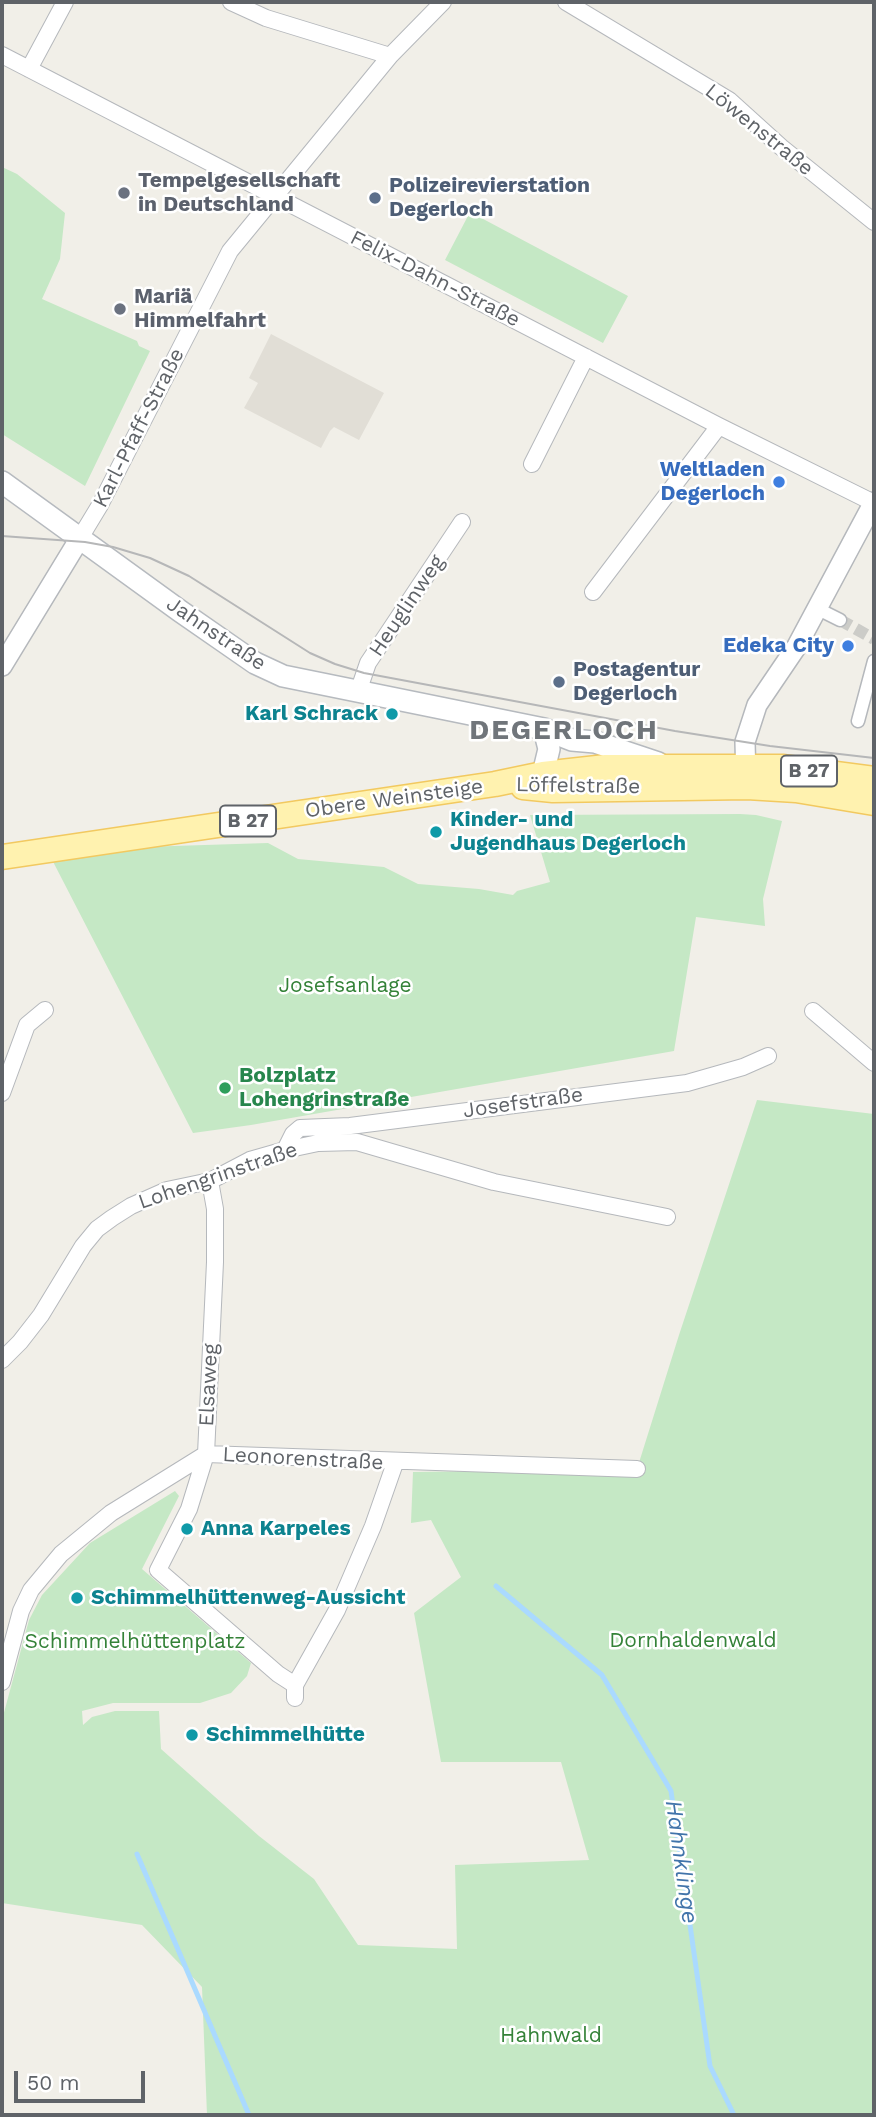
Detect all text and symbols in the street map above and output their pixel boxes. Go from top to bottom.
street label: Löwenstraße [700,79,818,181]
place label: Tempelgesellschaft in Deutschland [138,168,340,218]
place label: Polizeirevierstation Degerloch [389,173,590,223]
marker: Tempelgesellschaft in Deutschland [116,185,132,201]
marker: Polizeirevierstation Degerloch [367,190,383,206]
street label: Felix-Dahn-Straße [346,225,524,333]
place label: Mariä Himmelfahrt [134,284,266,334]
marker: Mariä Himmelfahrt [112,301,128,317]
street label: Karl-Pfaff-Straße [88,344,190,512]
place label: Weltladen Degerloch [660,457,765,507]
marker: Weltladen Degerloch [771,474,787,490]
street label: Heuglinweg [364,551,450,661]
street label: Jahnstraße [161,592,271,676]
place label: Edeka City [723,633,834,659]
marker: Edeka City [840,638,856,654]
place label: Postagentur Degerloch [573,657,700,707]
marker: Postagentur Degerloch [551,674,567,690]
place label: Karl Schrack [245,701,378,727]
marker: Karl Schrack [384,706,400,722]
district label: DEGERLOCH [470,714,658,748]
road number: B 27 [781,756,837,786]
street label: Löffelstraße [516,772,640,800]
street label: Obere Weinsteige [303,774,485,824]
road number: B 27 [220,806,276,836]
place label: Kinder- und Jugendhaus Degerloch [450,807,686,857]
marker: Kinder- und Jugendhaus Degerloch [428,824,444,840]
park label: Josefsanlage [278,973,412,999]
place label: Bolzplatz Lohengrinstraße [239,1063,409,1113]
marker: Bolzplatz Lohengrinstraße [217,1080,233,1096]
street label: Josefstraße [461,1082,585,1124]
street label: Lohengrinstraße [135,1137,301,1215]
street label: Elsaweg [194,1343,224,1427]
street label: Leonorenstraße [222,1442,384,1476]
place label: Anna Karpeles [201,1516,351,1542]
marker: Anna Karpeles [179,1521,195,1537]
place label: Schimmelhüttenweg-Aussicht [91,1585,405,1611]
marker: Schimmelhüttenweg-Aussicht [69,1590,85,1606]
park label: Dornhaldenwald [609,1628,777,1654]
park label: Schimmelhüttenplatz [25,1629,245,1655]
place label: Schimmelhütte [206,1722,365,1748]
marker: Schimmelhütte [184,1727,200,1743]
water label: Hahnklinge [659,1798,703,1926]
park label: Hahnwald [500,2023,602,2049]
scale bar [18,2058,149,2102]
text: 50 m [27,2070,79,2095]

